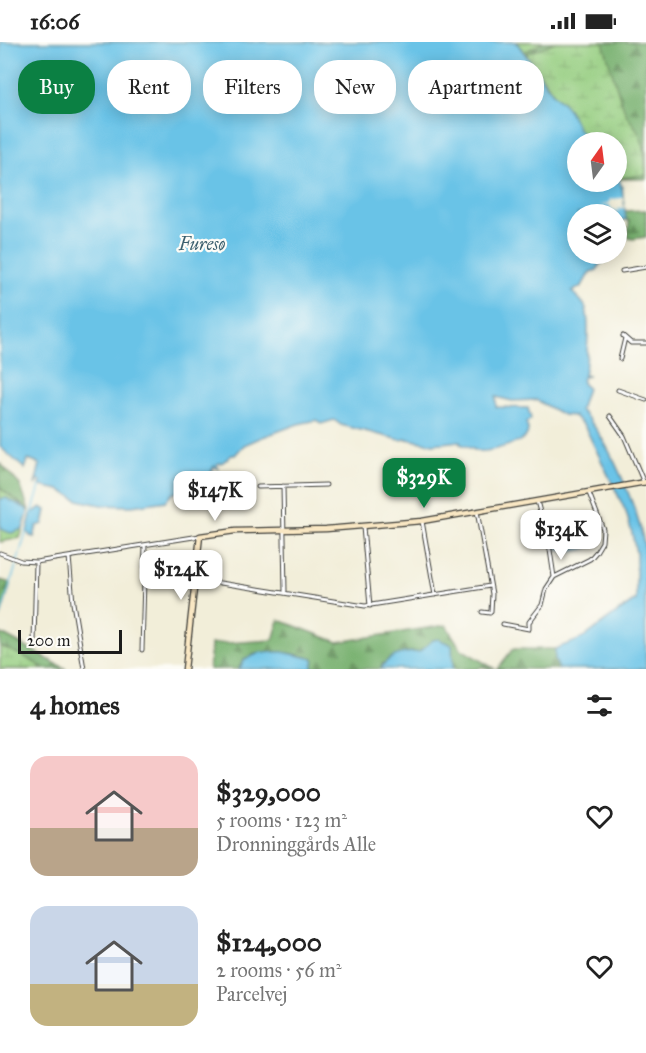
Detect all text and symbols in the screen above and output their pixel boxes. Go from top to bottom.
text: 16:06 [30,8,80,35]
chip: Buy [18,60,95,114]
chip: Rent [107,60,191,114]
chip: Filters [203,60,302,114]
chip: New [314,60,396,114]
chip: Apartment [408,60,544,114]
north arrow [567,132,627,192]
map controls [567,132,627,264]
button: layers [567,204,627,264]
water label: Furesø [178,233,225,255]
pin: $329K [382,458,466,509]
text: $329K [397,465,451,489]
pin: $147K [173,471,257,522]
text: $147K [187,478,243,502]
pin: $134K [519,510,603,561]
text: $134K [534,517,588,541]
pin: $124K [139,550,223,601]
text: $124K [153,557,209,581]
scale bar [18,627,122,654]
text: 200 m [27,631,70,650]
text: 4 homes [30,689,120,721]
icon: filters [583,689,616,722]
text: $329,000 [216,776,321,808]
icon: home [78,780,150,852]
icon: heart [583,800,616,833]
text: 5 rooms · 123 m² [216,808,347,832]
text: Dronninggårds Alle [216,832,376,856]
text: $124,000 [216,926,322,958]
icon: home [78,930,150,1002]
icon: heart [583,950,616,983]
text: 2 rooms · 56 m² [216,958,342,982]
text: Parcelvej [216,982,287,1006]

